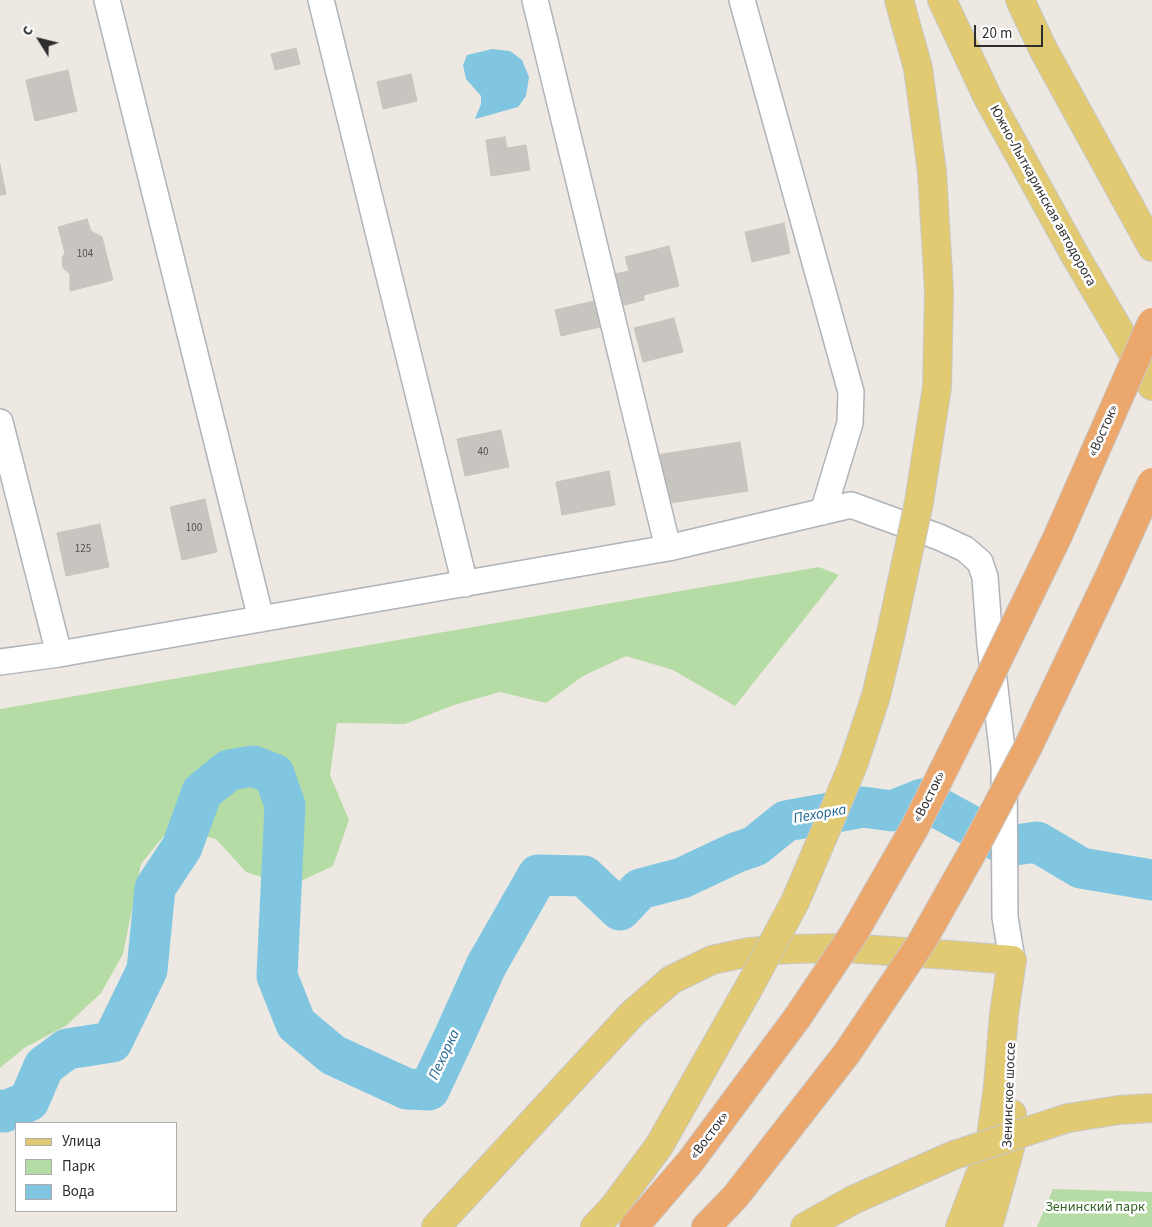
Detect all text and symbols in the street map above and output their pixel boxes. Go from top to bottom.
north arrow [15,15,65,65]
scale bar [977,15,1046,47]
text: С [17,22,38,40]
text: 20 m [982,23,1012,44]
street label: Южно-Лыткаринская автодорога [985,102,1099,290]
house number: 104 [77,248,93,262]
street label: «Восток» [1085,403,1123,459]
house number: 40 [478,446,488,460]
house number: 100 [186,522,202,536]
house number: 125 [75,543,91,557]
street label: «Восток» [910,769,950,825]
water label: Пехорка [792,801,848,829]
water label: Пехорка [426,1027,464,1083]
street label: Зенинское шоссе [1000,1042,1020,1148]
street label: «Восток» [687,1109,733,1163]
legend [15,1122,178,1212]
text: Улица [62,1131,101,1152]
text: Парк [62,1156,95,1177]
text: Вода [62,1181,95,1202]
park label: Зенинский парк [1045,1200,1145,1216]

